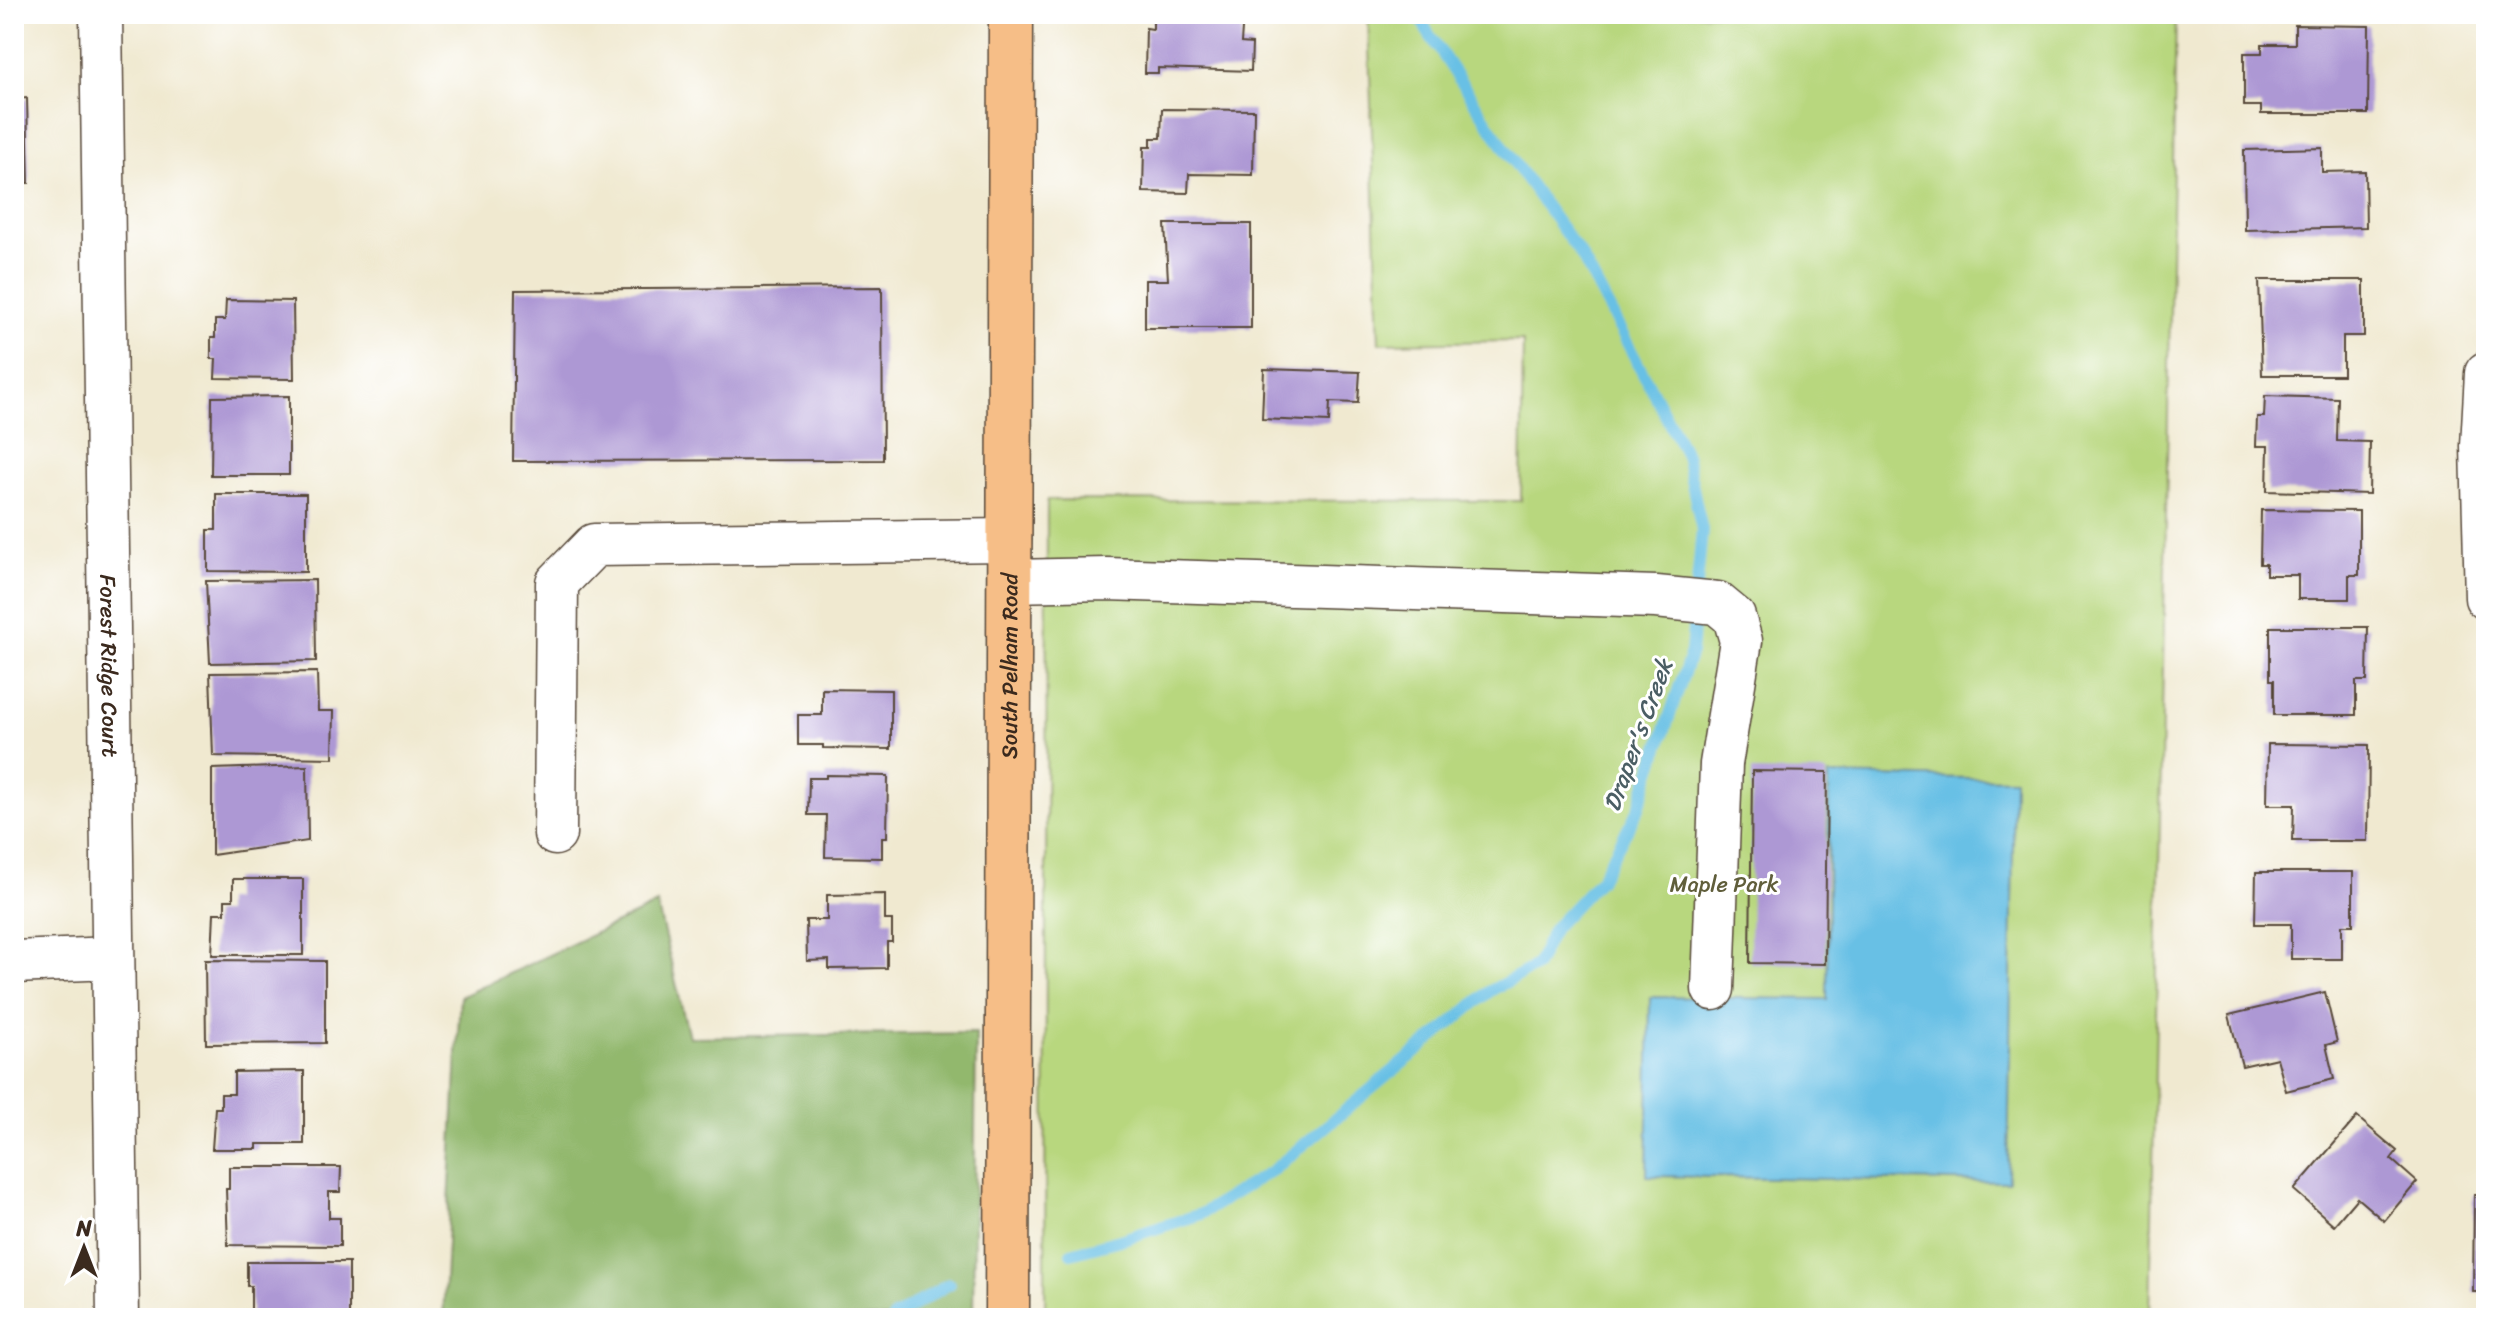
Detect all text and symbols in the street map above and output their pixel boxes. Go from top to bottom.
street label: South Pelham Road [989,572,1029,759]
street label: Forest Ridge Court [89,574,130,758]
water label: Draper's Creek [1591,652,1685,817]
park label: Maple Park [1670,865,1779,904]
north arrow [44,1208,124,1288]
text: N [75,1209,92,1248]

